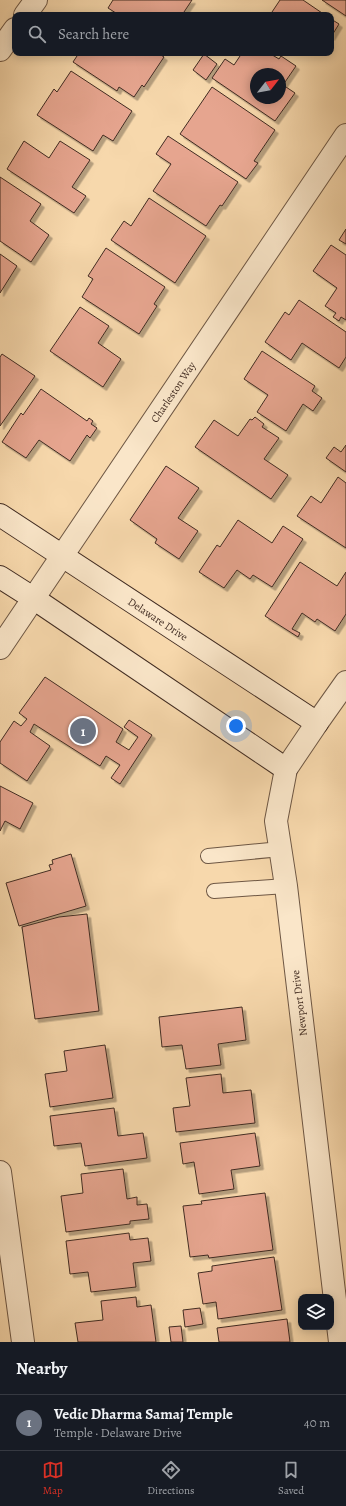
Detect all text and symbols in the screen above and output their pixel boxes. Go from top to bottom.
search box [12,12,334,56]
icon: search [26,23,48,45]
text: Search here [58,24,129,44]
north arrow [250,68,286,104]
street label: Charleston Way [147,359,199,426]
street label: Delaware Drive [125,594,191,645]
pin: 1 [70,716,96,746]
your location [226,716,246,736]
street label: Newport Drive [288,969,311,1037]
map controls [298,1294,334,1330]
button: layers [298,1294,334,1330]
text: Nearby [16,1357,67,1380]
text: Vedic Dharma Samaj Temple [54,1404,233,1424]
text: 1 [27,1414,31,1431]
text: 40 m [304,1414,330,1431]
text: Temple · Delaware Drive [54,1424,182,1441]
tab: Map [42,1459,64,1498]
tab: Directions [147,1459,195,1498]
tab: Saved [278,1459,304,1498]

